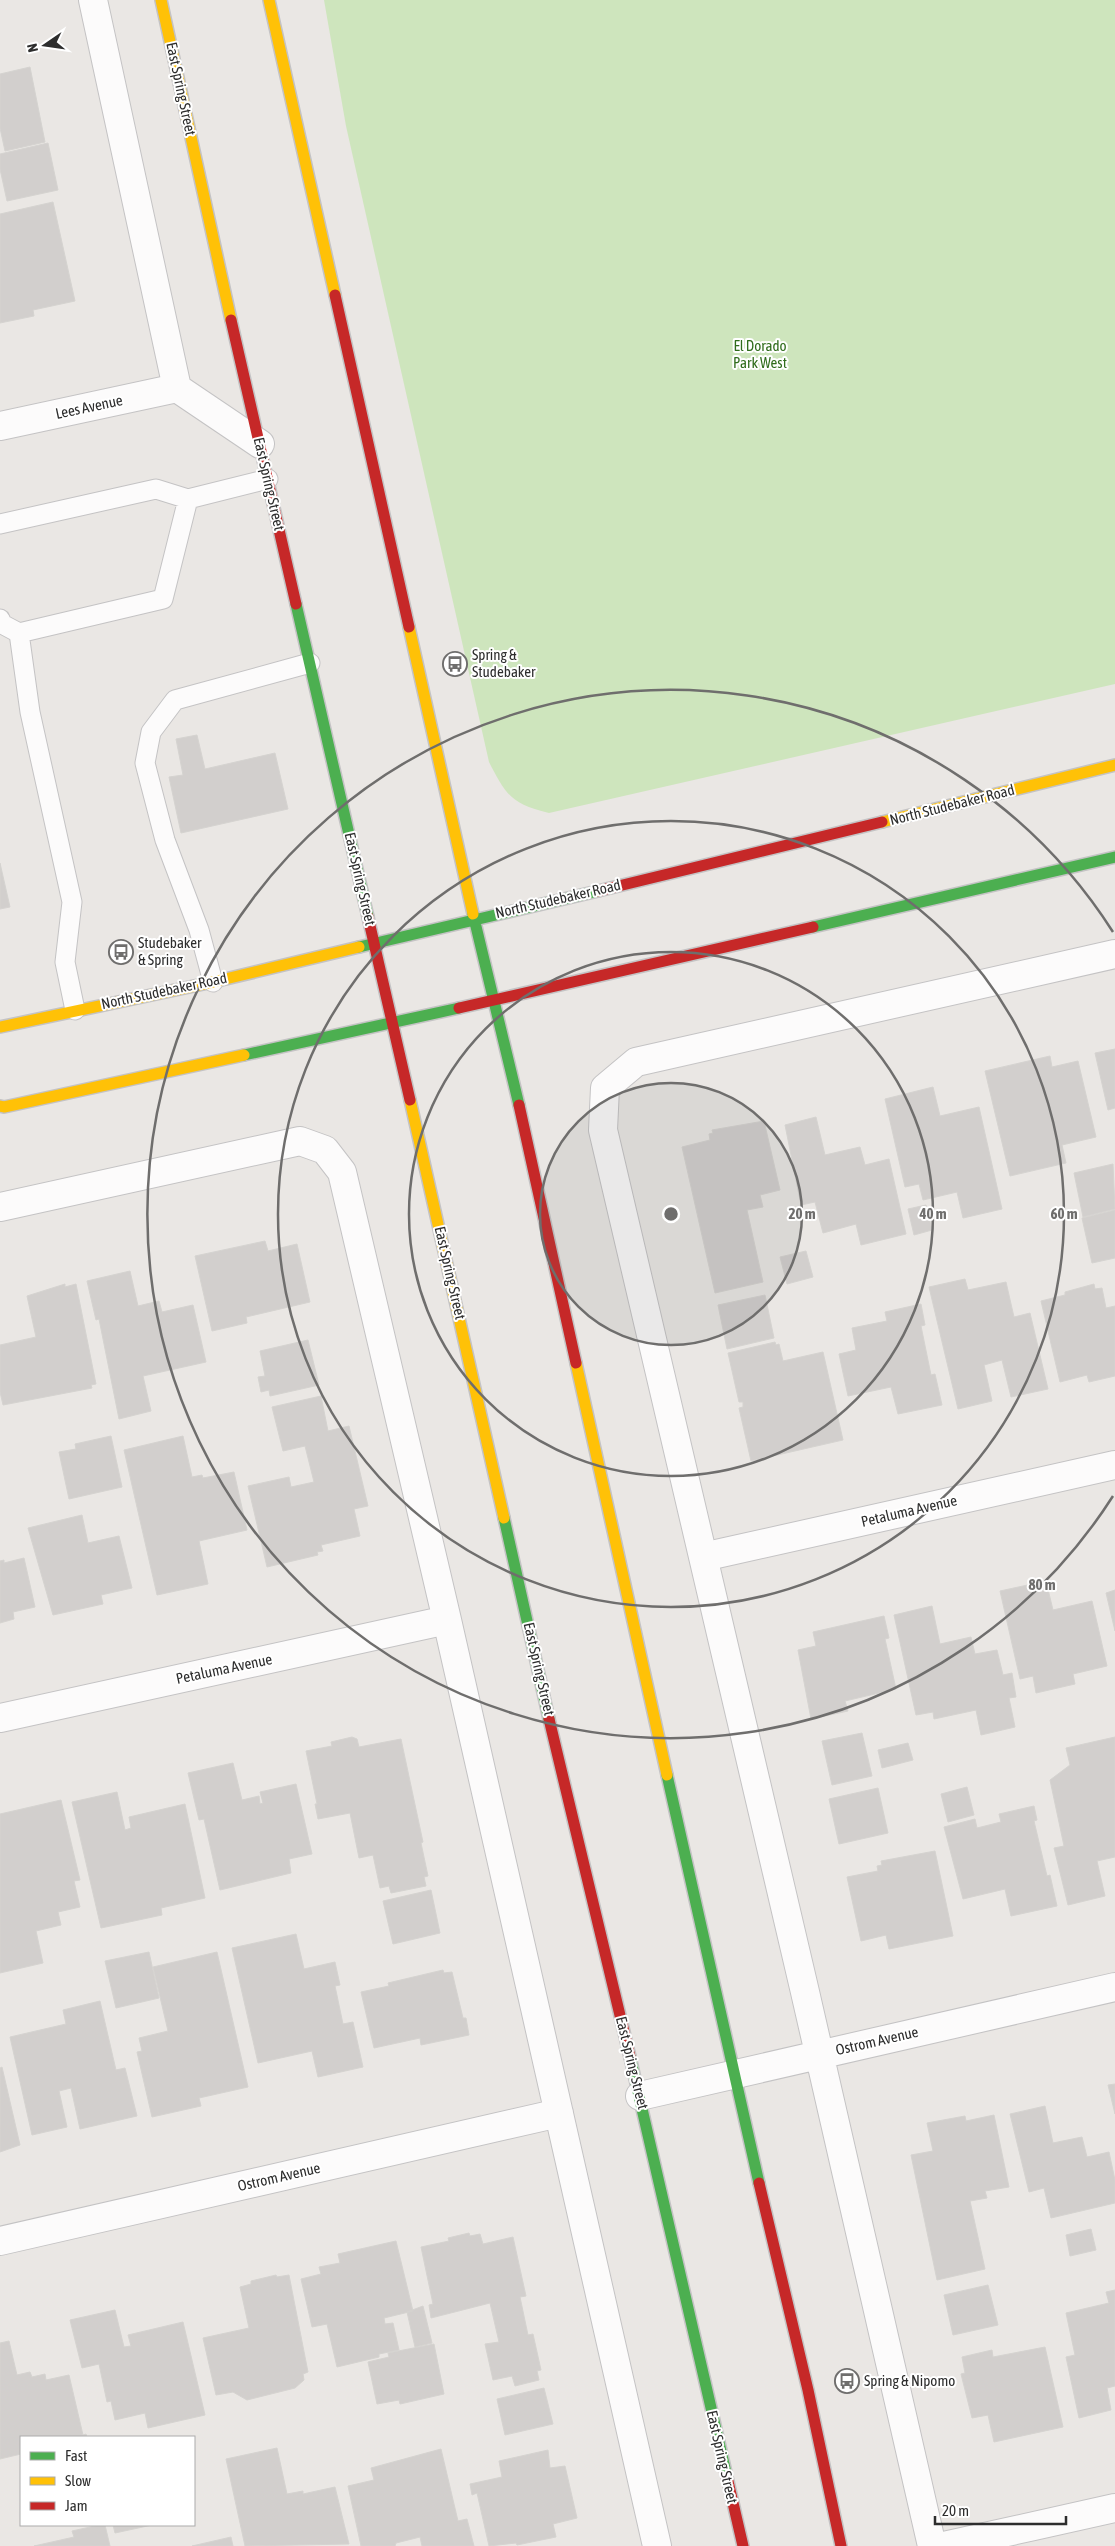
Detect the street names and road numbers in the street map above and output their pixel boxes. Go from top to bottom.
street label: East Spring Street [163,41,200,137]
street label: Lees Avenue [54,391,124,422]
street label: East Spring Street [251,436,288,532]
street label: North Studebaker Road [888,781,1016,828]
street label: East Spring Street [342,831,379,927]
street label: North Studebaker Road [494,876,622,921]
street label: North Studebaker Road [100,969,228,1012]
street label: East Spring Street [432,1225,469,1321]
street label: Petaluma Avenue [859,1491,959,1530]
street label: East Spring Street [521,1621,558,1717]
street label: Petaluma Avenue [174,1650,274,1687]
street label: East Spring Street [613,2015,652,2111]
street label: Ostrom Avenue [834,2023,920,2058]
street label: Ostrom Avenue [236,2159,322,2194]
street label: East Spring Street [704,2409,741,2505]

